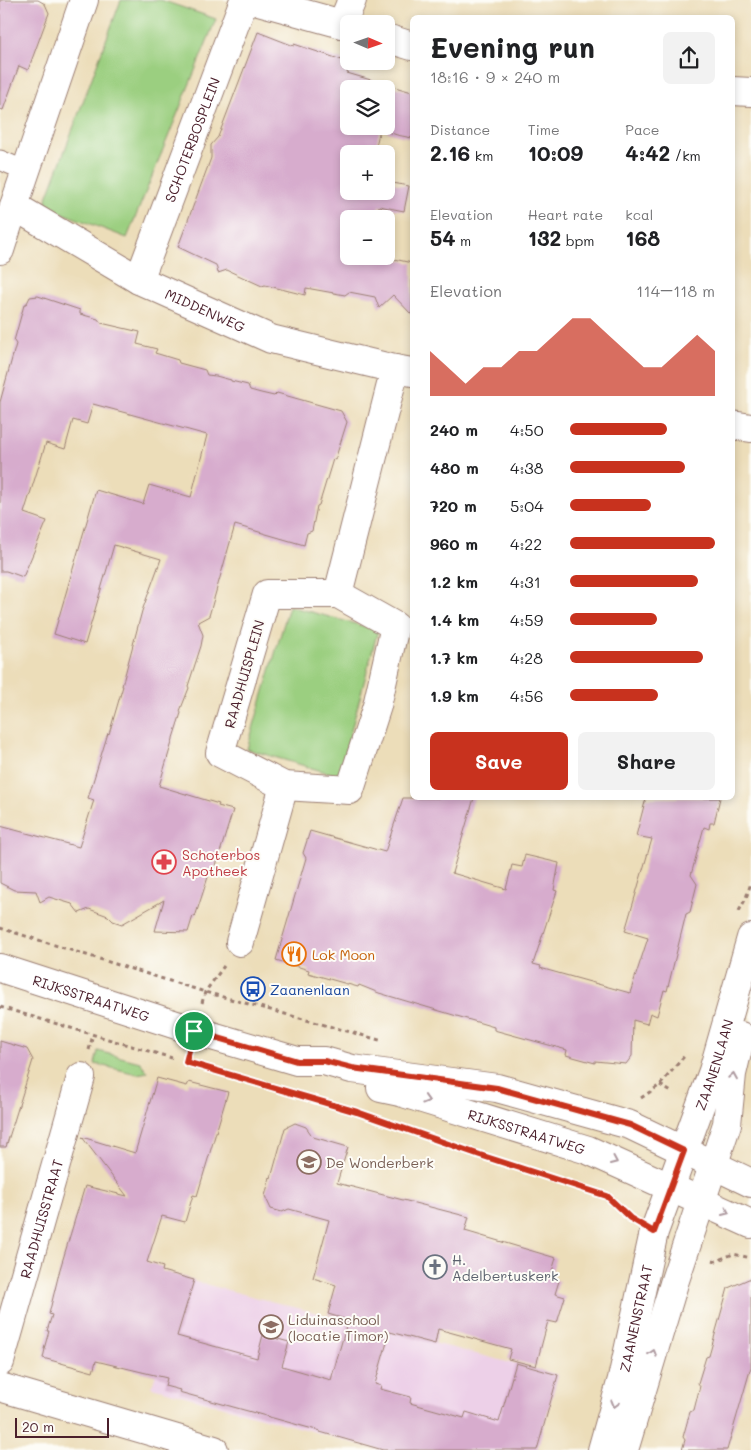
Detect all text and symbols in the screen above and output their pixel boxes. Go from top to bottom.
north arrow [340,15,395,70]
map controls [340,15,395,265]
text: Evening run [430,29,595,65]
button: share [663,32,715,84]
text: 18:16 · 9 × 240 m [430,66,560,87]
street label: SCHOTERBOSPLEIN [160,74,224,205]
button: layers [340,80,395,135]
text: Distance [430,120,490,139]
text: Time [528,120,560,139]
text: Pace [625,120,660,139]
text: 2.16 [430,139,470,166]
text: 10:09 [528,139,583,166]
text: 4:42 [625,139,670,166]
button: + [340,145,395,200]
text: km [470,146,493,165]
text: /km [670,146,701,165]
text: Elevation [430,205,493,224]
text: Heart rate [528,205,603,224]
text: kcal [625,205,653,224]
button: − [340,210,395,265]
text: 54 [430,224,456,251]
text: 132 [528,224,561,251]
text: 168 [625,224,660,251]
text: m [456,231,471,250]
text: bpm [561,231,595,250]
text: Elevation [430,280,502,301]
text: 114–118 m [636,280,715,301]
street label: MIDDENWEG [162,284,248,336]
text: 240 m [430,419,478,440]
text: 4:50 [510,419,544,440]
text: 480 m [430,457,479,478]
text: 4:38 [510,457,543,478]
text: 720 m [430,495,477,516]
text: 5:04 [510,495,544,516]
text: 960 m [430,533,478,554]
text: 4:22 [510,533,542,554]
text: 1.2 km [430,571,478,592]
text: 4:31 [510,571,541,592]
text: 1.4 km [430,609,479,630]
text: 4:59 [510,609,543,630]
street label: RAADHUISPLEIN [219,618,269,730]
text: 1.7 km [430,647,478,668]
text: 4:28 [510,647,543,668]
text: 1.9 km [430,685,479,706]
text: 4:56 [510,685,543,706]
button: Save [430,732,568,790]
button: Share [578,732,715,790]
place label: Schoterbos Apotheek [182,845,260,880]
pharmacy icon: Schoterbos Apotheek [151,849,177,875]
restaurant icon: Lok Moon [281,941,307,967]
place label: Lok Moon [312,945,375,964]
street label: RIJKSSTRAATWEG [30,970,152,1025]
bus stop icon: Zaanenlaan [240,976,266,1002]
place label: Zaanenlaan [270,980,350,999]
pin [173,1010,215,1052]
icon: arrive [180,1017,208,1045]
street label: ZAANENLAAN [690,1017,737,1113]
one-way arrow [727,1072,737,1080]
one-way arrow [422,1094,430,1104]
street label: RIJKSSTRAATWEG [466,1104,588,1158]
school or university icon: De Wonderberk [296,1149,322,1175]
place label: De Wonderberk [326,1153,434,1172]
one-way arrow [609,1155,618,1166]
street label: RAADHUISSTRAAT [15,1157,67,1281]
one-way arrow [721,1206,730,1217]
place label: H. Adelbertuskerk [452,1250,559,1285]
church icon: H. Adelbertuskerk [422,1254,448,1280]
street label: ZAANENSTRAAT [614,1263,656,1374]
place label: Liduinaschool (locatie Timor) [288,1310,389,1345]
school or university icon: Liduinaschool (locatie Timor) [258,1314,284,1340]
one-way arrow [647,1349,657,1358]
one-way arrow [610,1399,621,1408]
scale bar [15,1415,109,1438]
text: 20 m [22,1417,54,1436]

